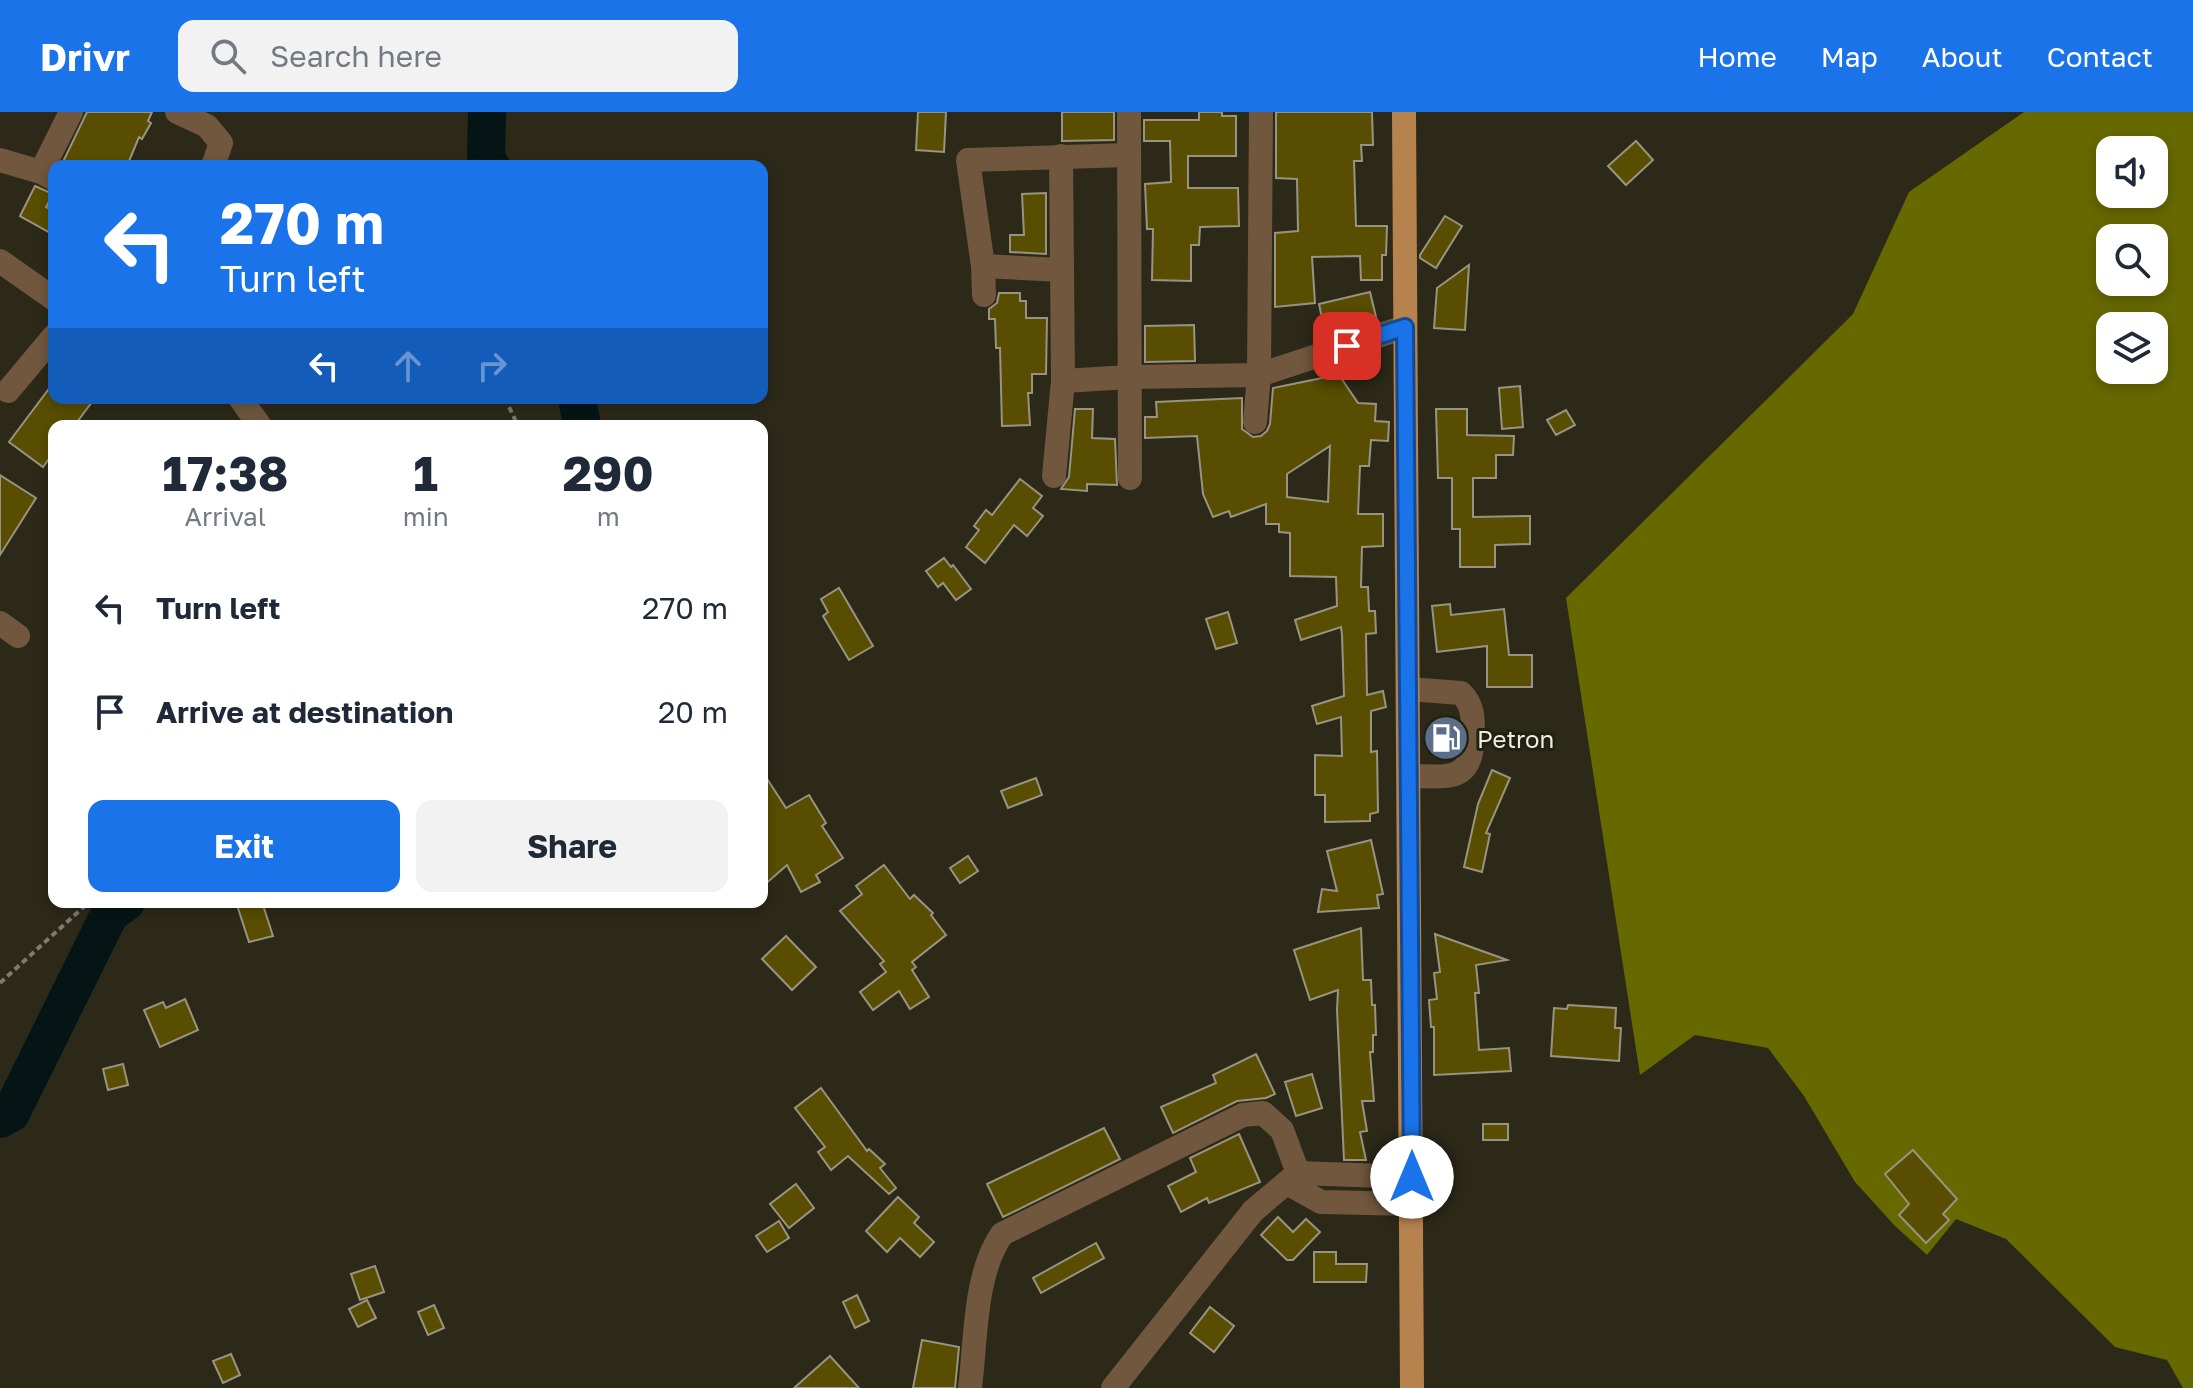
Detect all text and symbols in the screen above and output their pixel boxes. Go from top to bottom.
search box [178,20,738,92]
text: Drivr [40,34,130,79]
icon: search [206,34,250,78]
text: Search here [270,38,442,74]
text: Home [1698,40,1777,73]
text: Map [1821,40,1878,73]
text: About [1922,40,2003,73]
text: Contact [2047,40,2153,73]
map controls [2096,136,2168,384]
button: sound [2096,136,2168,208]
text: 270 m [220,189,384,256]
icon: left [88,192,192,296]
button: search [2096,224,2168,296]
text: Turn left [220,257,366,300]
pin [1313,312,1381,380]
button: layers [2096,312,2168,384]
icon: arrive [1325,324,1369,368]
icon: left [302,344,346,388]
icon: ahead [386,344,430,388]
icon: right [470,344,514,388]
text: 17:38 [162,444,288,502]
text: 1 [413,444,438,502]
text: 290 [563,444,654,502]
text: Arrival [185,501,266,532]
text: min [403,501,449,532]
text: m [597,501,620,532]
icon: left [88,586,132,630]
text: Turn left [156,590,281,626]
text: 270 m [642,590,728,626]
icon: arrive [88,690,132,734]
text: Arrive at destination [156,694,453,730]
text: 20 m [658,694,728,730]
fuel station icon: Petron [1422,714,1470,762]
place label: Petron [1477,724,1554,753]
button: Exit [88,800,400,892]
button: Share [416,800,728,892]
position arrow [1370,1135,1454,1219]

